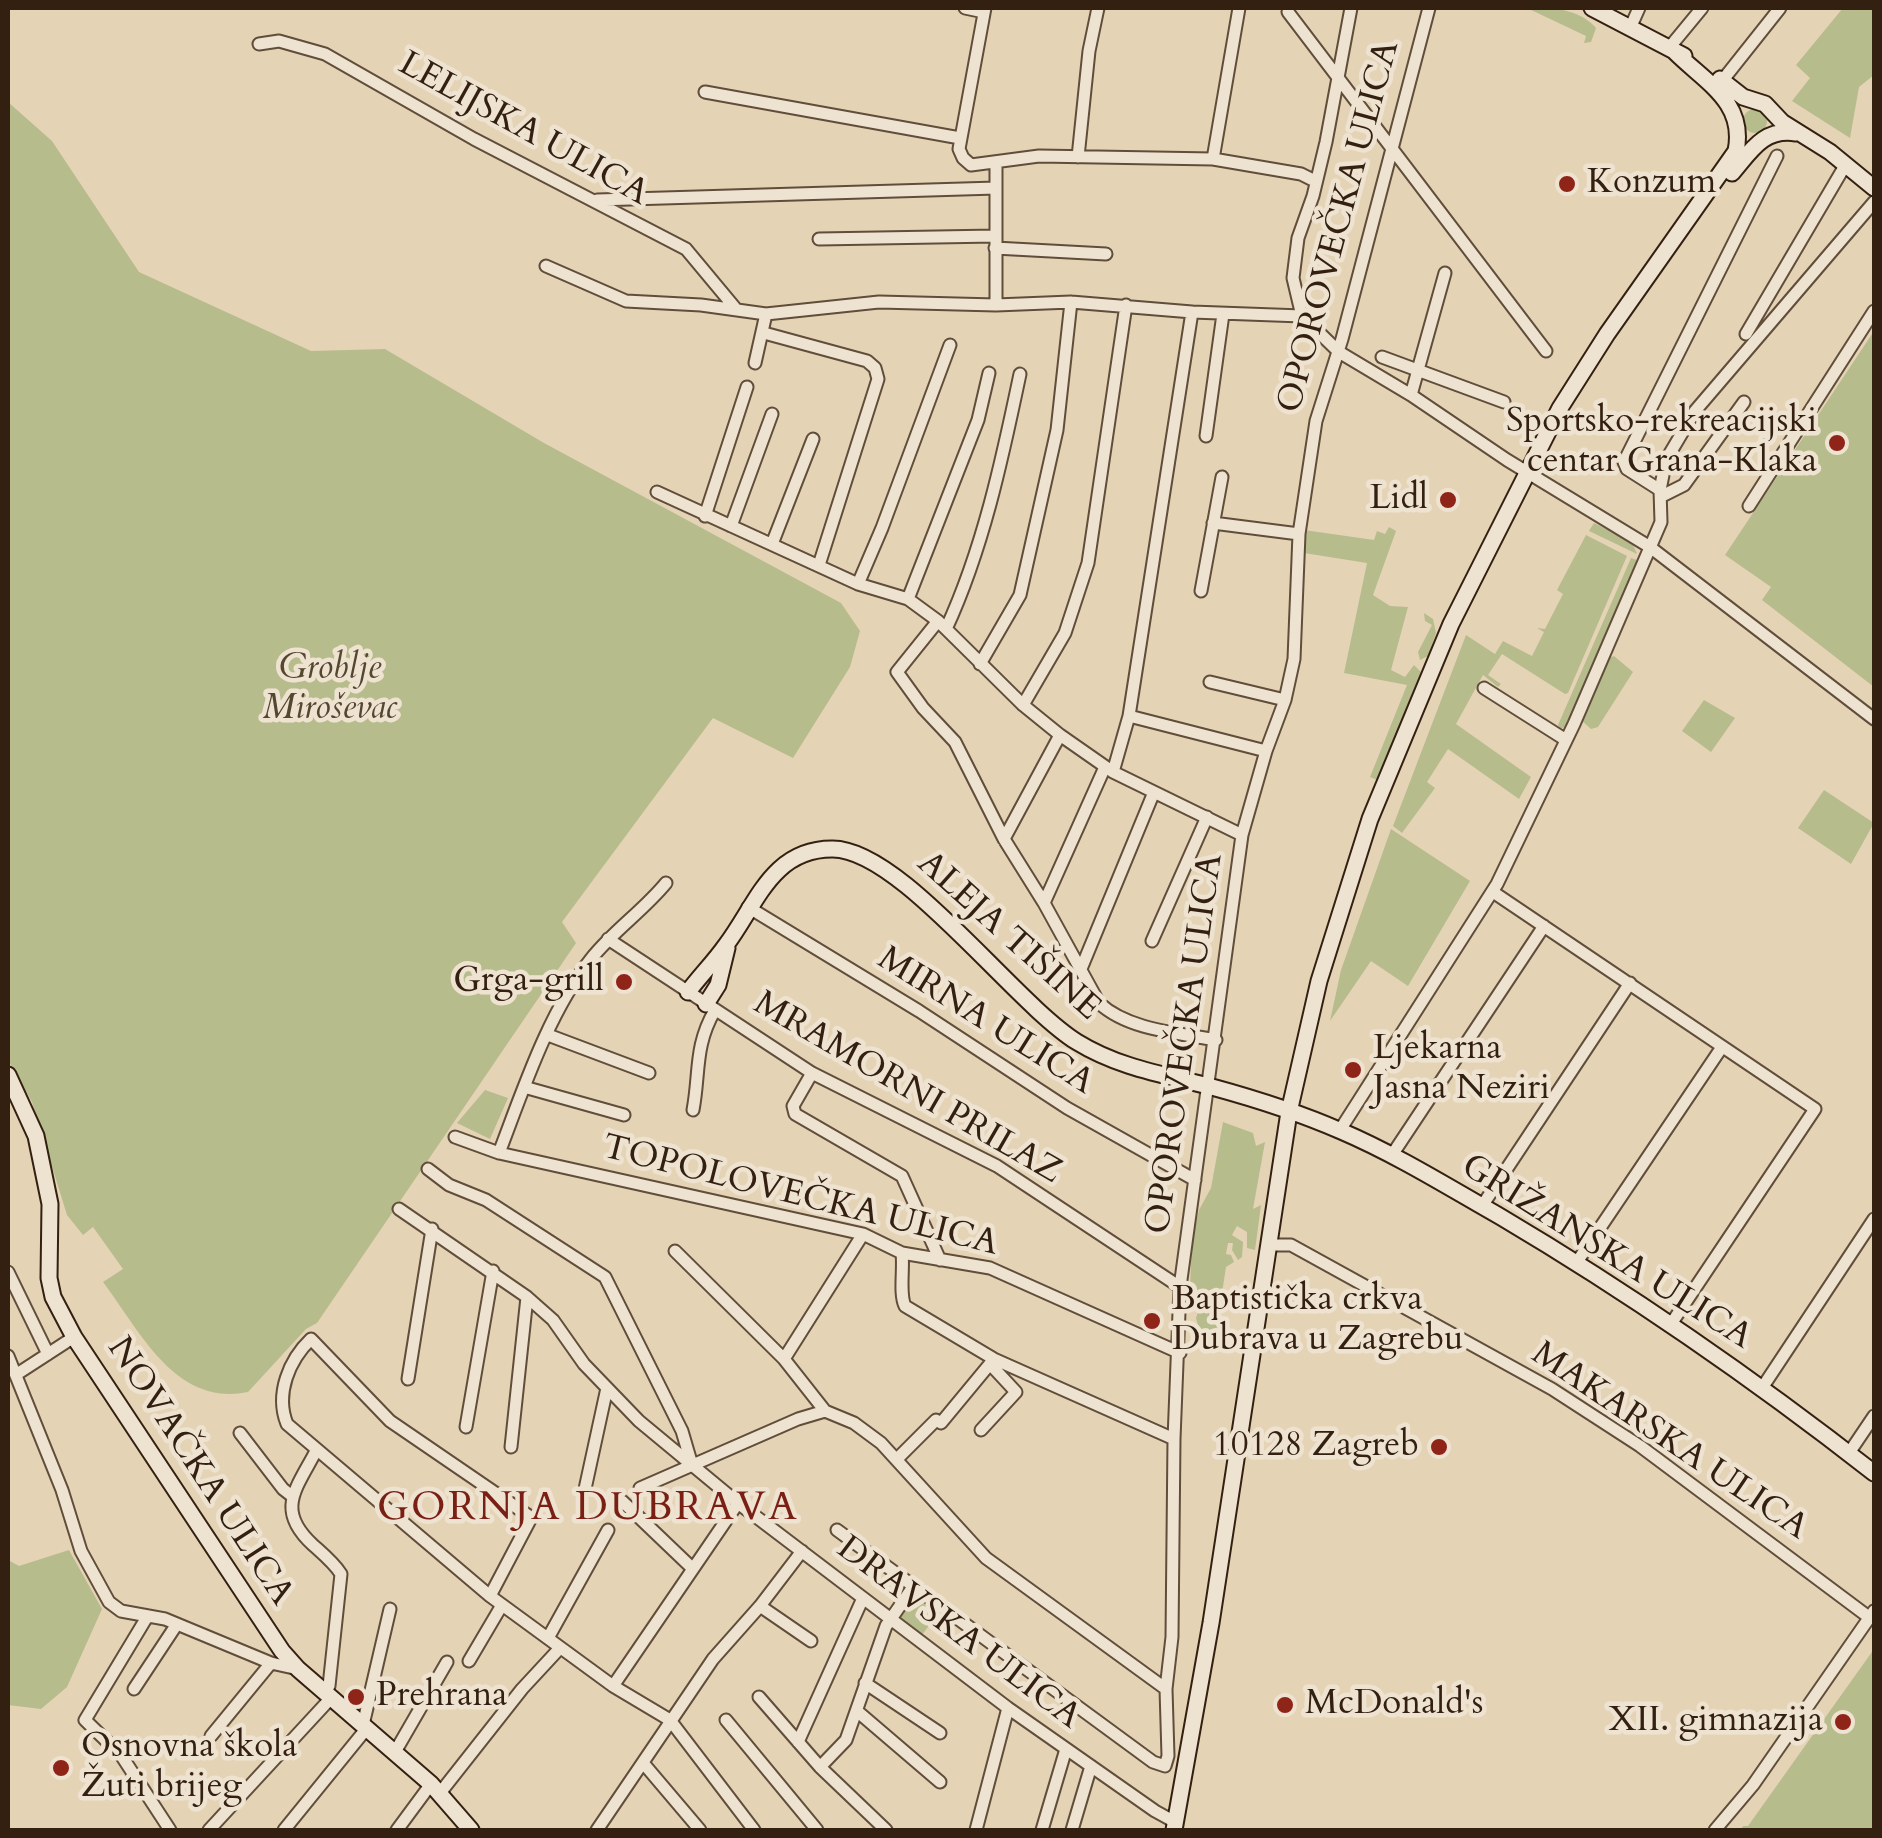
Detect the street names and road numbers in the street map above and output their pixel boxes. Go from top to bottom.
street label: OPOROVEČKA ULICA [1270,36,1410,418]
street label: LELIJSKA ULICA [391,44,655,216]
street label: ALEJA TIŠINE [908,844,1108,1030]
street label: OPOROVEČKA ULICA [1139,851,1233,1237]
street label: MIRNA ULICA [869,939,1101,1105]
street label: MRAMORNI PRILAZ [746,984,1068,1194]
street label: TOPOLOVEČKA ULICA [598,1128,1002,1266]
street label: GRIŽANSKA ULICA [1453,1146,1759,1360]
street label: NOVAČKA ULICA [97,1330,301,1614]
street label: MAKARSKA ULICA [1523,1334,1815,1550]
street label: DRAVSKA ULICA [828,1529,1088,1739]

